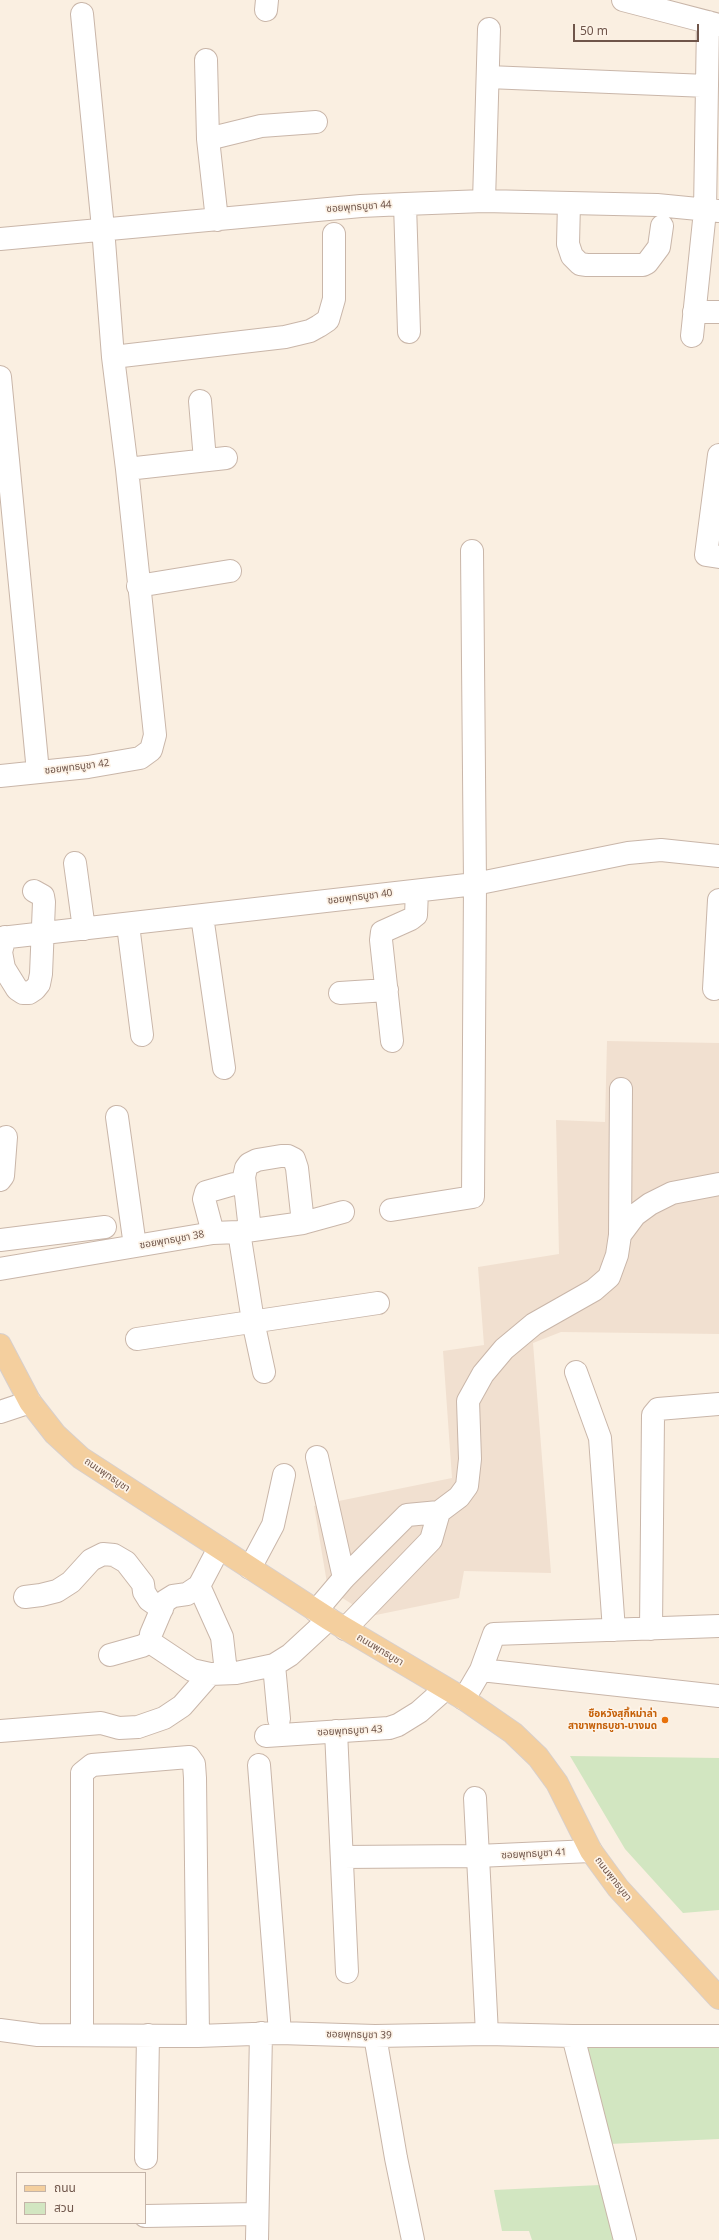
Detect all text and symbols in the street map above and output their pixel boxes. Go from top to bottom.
scale bar [575,16,701,42]
text: 50 m [580,22,608,39]
street label: ซอยพุทธบูชา 44 [326,199,392,215]
street label: ซอยพุทธบูชา 42 [44,757,110,777]
street label: ซอยพุทธบูชา 40 [327,887,393,907]
street label: ซอยพุทธบูชา 38 [139,1228,205,1252]
street label: ถนนพุทธบูชา [82,1455,132,1495]
street label: ถนนพุทธบูชา [354,1631,406,1669]
place label: ซือหวังสุกี้หม่าล่า สาขาพุทธบูชา-บางมด [568,1708,657,1732]
marker: ซือหวังสุกี้หม่าล่า สาขาพุทธบูชา-บางมด [660,1715,670,1725]
street label: ซอยพุทธบูชา 43 [317,1723,383,1739]
street label: ซอยพุทธบูชา 41 [501,1846,567,1862]
street label: ถนนพุทธบูชา [592,1855,634,1903]
street label: ซอยพุทธบูชา 39 [326,2028,392,2042]
legend [16,2172,146,2224]
text: ถนน [54,2179,76,2196]
text: สวน [54,2199,74,2216]

